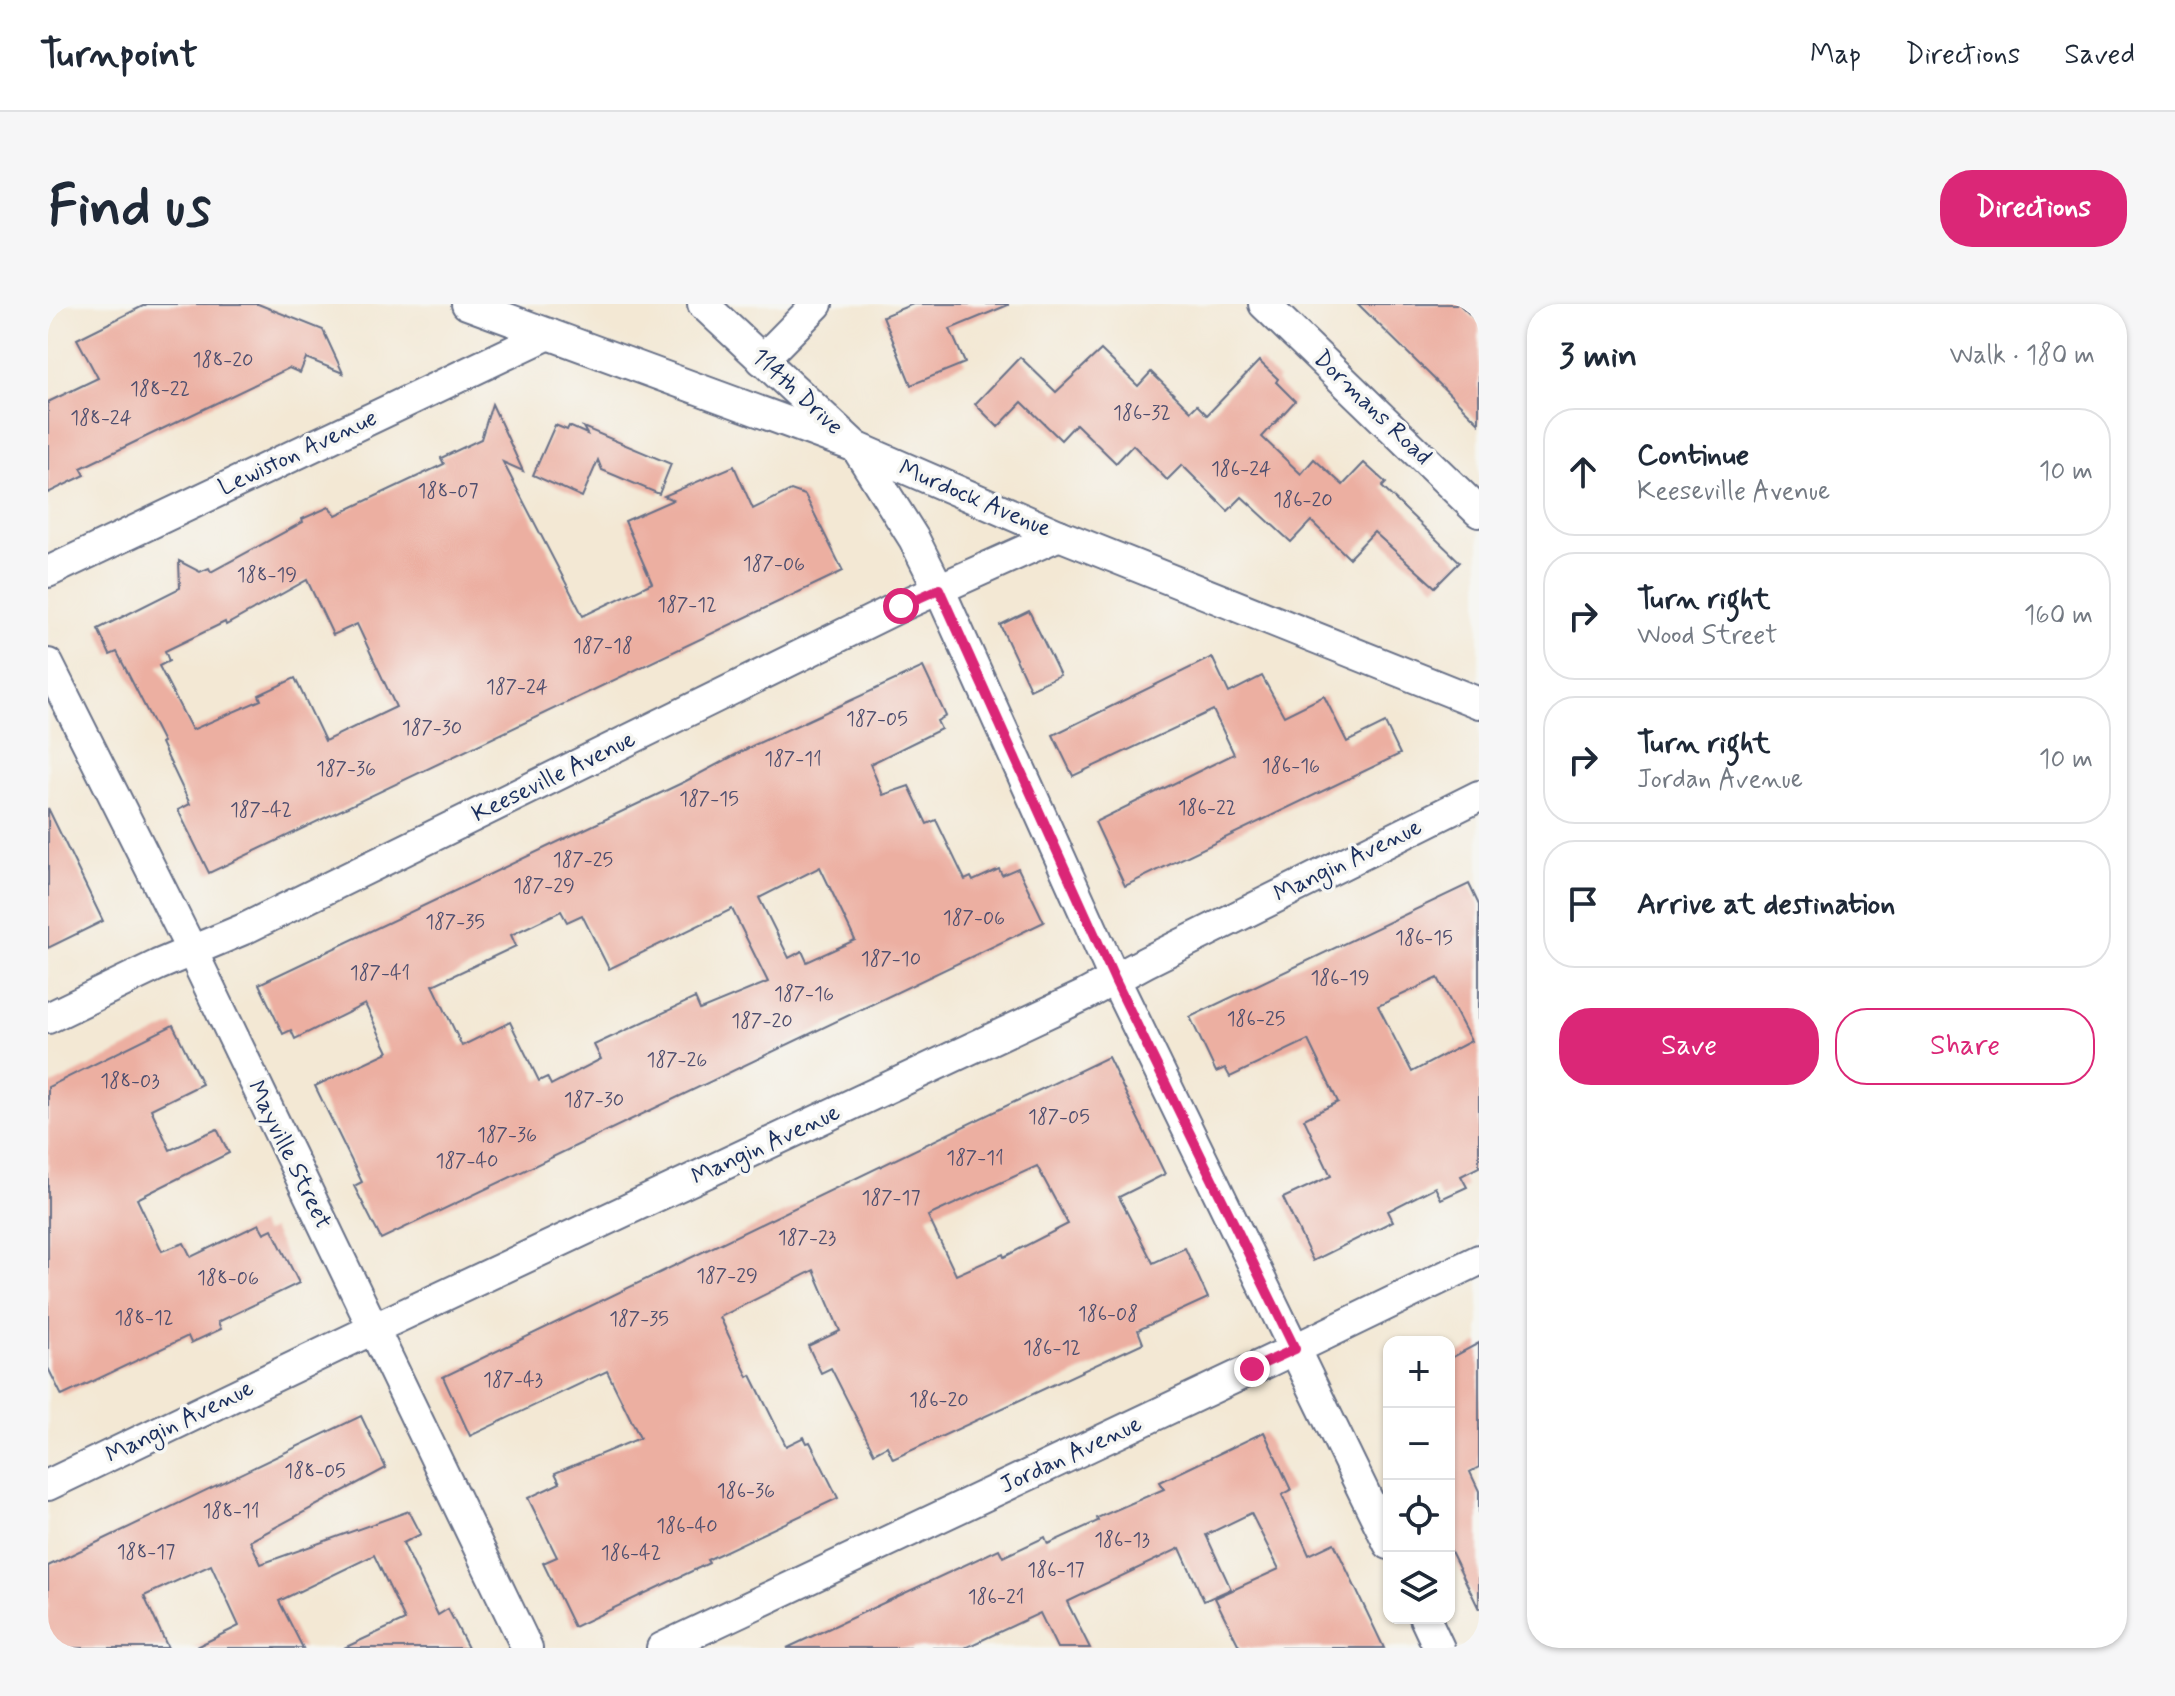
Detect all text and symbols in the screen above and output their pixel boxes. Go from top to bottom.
text: Turnpoint [40,31,198,80]
text: Map [1810,37,1861,74]
text: Directions [1905,37,2020,74]
text: Saved [2064,37,2135,74]
button: Directions [1940,170,2127,247]
text: Find us [48,172,211,245]
text: 3 min [1559,334,1637,379]
text: Walk · 180 m [1950,339,2095,373]
street label: 114th Drive [744,342,850,442]
street label: Dormans Road [1306,344,1438,472]
house number: 188-20 [193,347,253,374]
house number: 188-22 [130,376,190,403]
house number: 186-32 [1113,400,1171,427]
street label: Lewiston Avenue [214,403,382,503]
house number: 188-24 [70,405,132,432]
text: Continue [1637,436,1749,475]
icon: ahead [1561,450,1605,494]
street label: Murdock Avenue [894,453,1056,545]
text: 10 m [2039,455,2093,489]
house number: 186-24 [1211,456,1271,483]
text: Keeseville Avenue [1637,475,1830,509]
house number: 188-07 [418,478,478,505]
house number: 186-20 [1273,487,1333,514]
house number: 187-06 [743,551,805,578]
house number: 188-19 [237,562,297,589]
text: Turn right [1637,580,1770,619]
route start [883,588,919,624]
house number: 187-12 [657,592,717,619]
icon: right [1561,594,1605,638]
text: 160 m [2024,599,2093,633]
text: Wood Street [1637,619,1777,653]
house number: 187-18 [573,633,633,660]
house number: 187-24 [486,674,548,701]
house number: 187-05 [846,706,908,733]
house number: 187-30 [402,715,462,742]
street label: Keeseville Avenue [467,724,641,830]
text: Turn right [1637,724,1770,763]
icon: right [1561,738,1605,782]
text: 10 m [2039,743,2093,777]
house number: 187-11 [764,746,822,773]
house number: 186-16 [1262,753,1320,780]
house number: 187-36 [316,756,376,783]
text: Jordan Avenue [1637,763,1803,797]
house number: 187-15 [679,786,739,813]
house number: 186-22 [1178,795,1236,822]
house number: 187-42 [230,797,292,824]
street label: Mangin Avenue [1269,812,1428,912]
house number: 187-25 [553,847,613,874]
house number: 187-29 [513,873,575,900]
icon: arrive [1561,882,1605,926]
text: Arrive at destination [1637,885,1895,924]
house number: 187-06 [943,905,1005,932]
house number: 187-35 [425,909,485,936]
house number: 186-15 [1395,925,1453,952]
house number: 187-10 [861,946,921,973]
house number: 187-41 [350,960,410,987]
house number: 186-19 [1310,965,1370,992]
house number: 187-16 [774,981,834,1008]
house number: 186-25 [1227,1006,1285,1033]
house number: 187-20 [731,1008,793,1035]
button: Save [1559,1008,1819,1085]
button: Share [1835,1008,2095,1085]
house number: 187-26 [647,1047,707,1074]
house number: 188-03 [100,1068,160,1095]
street label: Mayville Street [240,1076,338,1234]
house number: 187-30 [564,1087,624,1114]
street label: Mangin Avenue [687,1097,846,1195]
house number: 187-05 [1028,1104,1090,1131]
house number: 187-36 [477,1122,537,1149]
house number: 187-11 [946,1145,1004,1172]
house number: 187-40 [435,1148,499,1175]
house number: 187-17 [861,1185,921,1212]
house number: 187-23 [778,1225,836,1252]
house number: 187-29 [696,1263,758,1290]
house number: 188-06 [197,1265,259,1292]
house number: 186-08 [1078,1301,1138,1328]
house number: 188-12 [114,1305,174,1332]
house number: 187-35 [609,1306,669,1333]
house number: 186-12 [1023,1335,1081,1362]
map controls [1383,1336,1455,1624]
button: + [1383,1336,1455,1408]
route end [1234,1351,1270,1387]
house number: 187-43 [483,1367,543,1394]
street label: Mangin Avenue [101,1373,260,1473]
house number: 186-20 [909,1387,969,1414]
button: − [1383,1408,1455,1480]
street label: Jordan Avenue [995,1409,1147,1501]
house number: 188-05 [284,1458,346,1485]
house number: 186-36 [717,1478,775,1505]
button: locate [1383,1480,1455,1552]
house number: 188-11 [202,1498,260,1525]
house number: 186-40 [656,1513,718,1540]
house number: 186-13 [1094,1527,1150,1554]
house number: 188-17 [117,1539,175,1566]
house number: 186-42 [601,1540,661,1567]
button: layers [1383,1552,1455,1624]
house number: 186-17 [1027,1557,1085,1584]
house number: 186-21 [968,1584,1024,1611]

